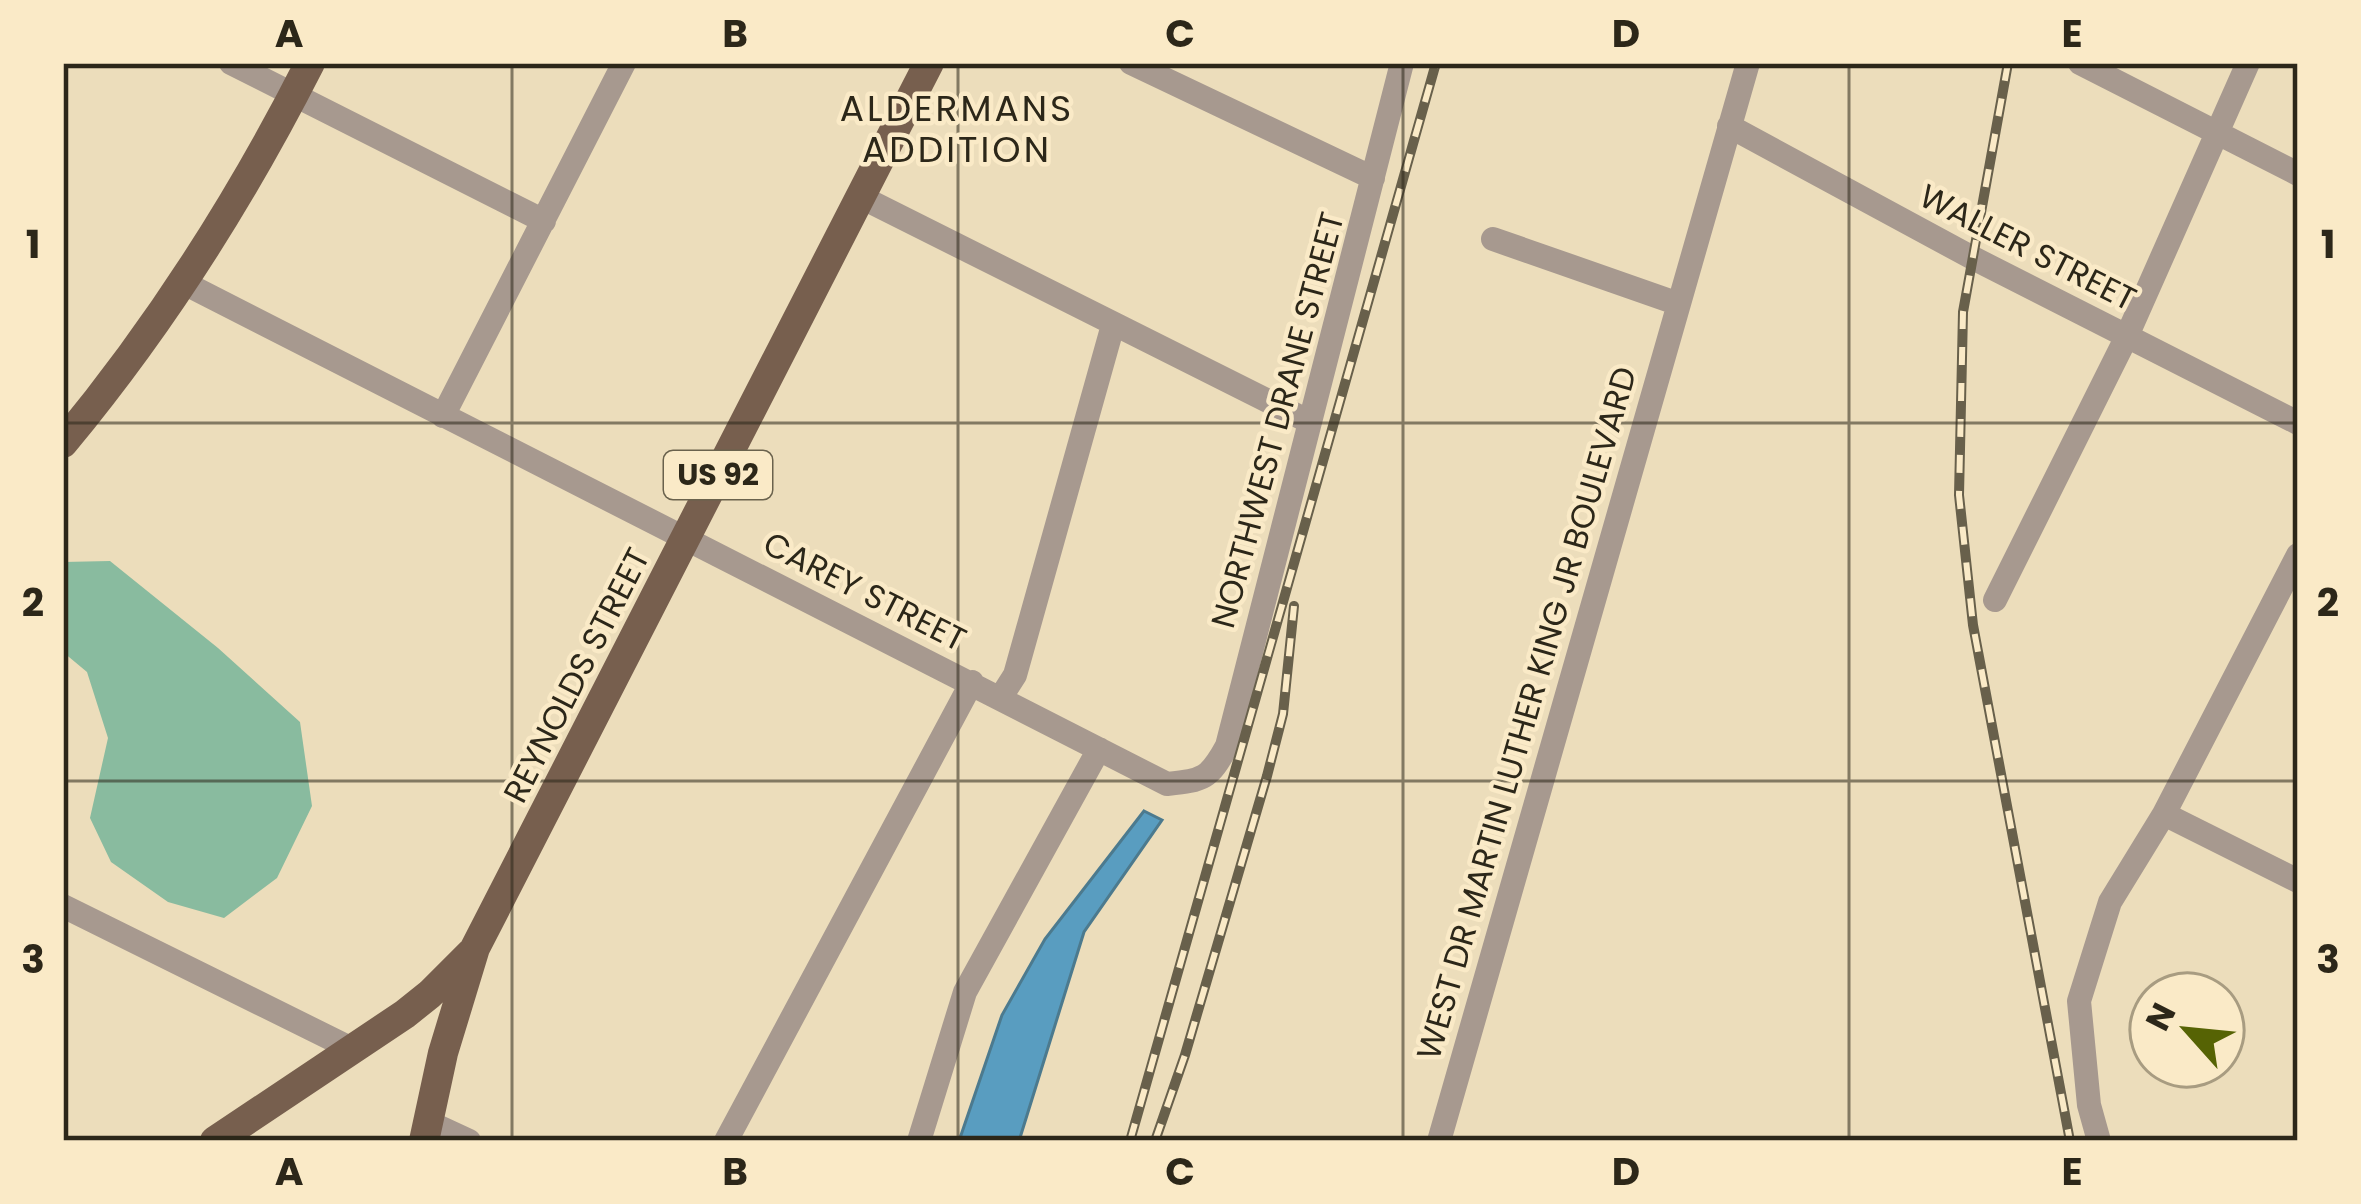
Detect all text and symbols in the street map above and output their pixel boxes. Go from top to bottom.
text: A [275,6,304,61]
text: B [722,6,748,61]
text: C [1165,6,1195,61]
text: D [1612,6,1640,61]
text: E [2061,6,2083,61]
district label: ALDERMANS ADDITION [840,83,1074,175]
street label: WALLER STREET [1911,173,2144,322]
street label: NORTHWEST DRANE STREET [1199,207,1356,633]
text: 1 [26,217,40,272]
text: 1 [2321,217,2335,272]
street label: WEST DR MARTIN LUTHER KING JR BOULEVARD [1405,361,1648,1065]
road number: US 92 [664,451,772,499]
street label: CAREY STREET [755,520,974,663]
street label: REYNOLDS STREET [492,540,661,811]
text: 2 [22,575,44,630]
text: 2 [2317,575,2339,630]
text: 3 [21,932,45,987]
text: 3 [2316,932,2340,987]
north arrow [2127,970,2247,1090]
text: N [2134,995,2187,1038]
text: A [275,1144,304,1199]
text: B [722,1144,748,1199]
text: C [1165,1144,1195,1199]
text: D [1612,1144,1640,1199]
text: E [2061,1144,2083,1199]

